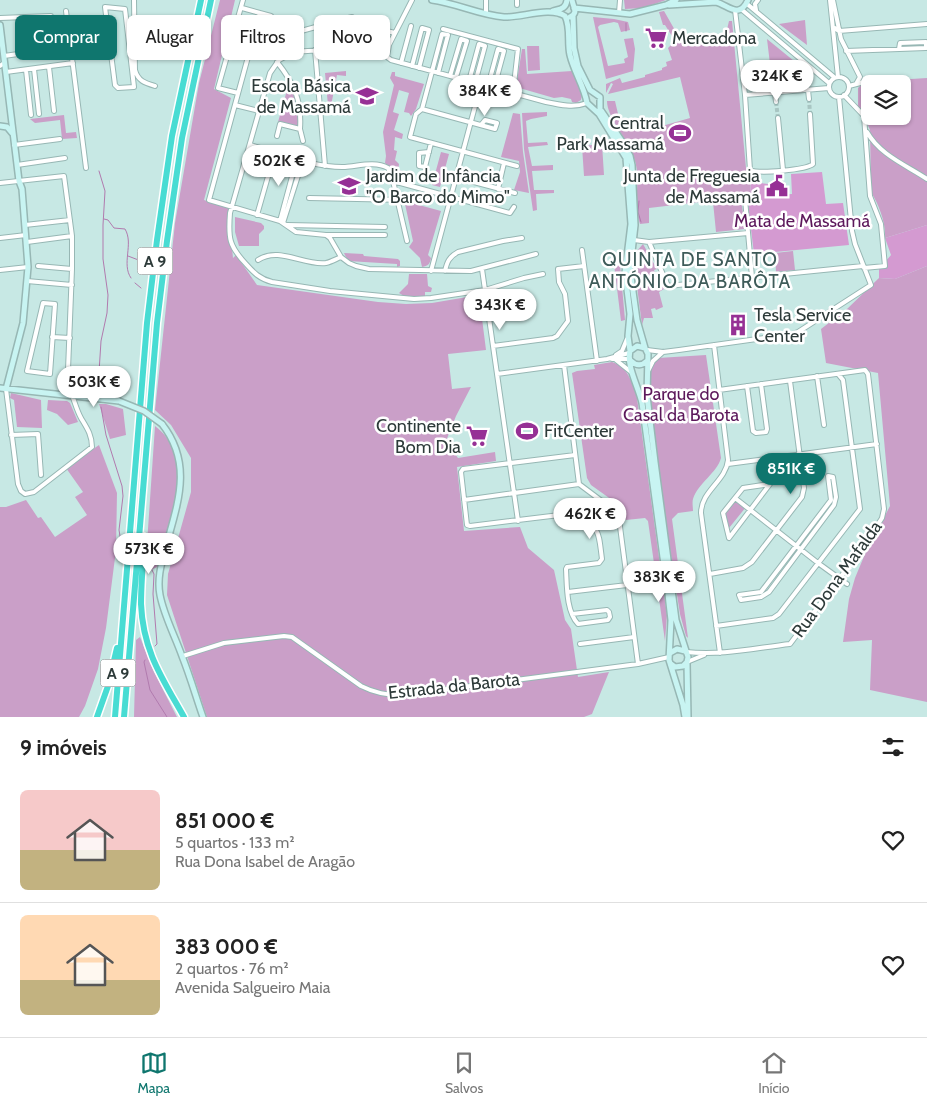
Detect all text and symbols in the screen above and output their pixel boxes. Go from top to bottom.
chip: Comprar [15,15,117,60]
chip: Alugar [127,15,211,60]
chip: Filtros [221,15,304,60]
chip: Novo [314,15,390,60]
supermarket icon: Mercadona [643,25,669,51]
place label: Mercadona [672,27,757,49]
pin: 324K € [736,59,818,102]
text: 324K € [752,66,802,85]
pin: 384K € [444,74,526,117]
place label: Escola Básica de Massamá [251,75,351,118]
map controls [861,75,911,125]
button: layers [861,75,911,125]
text: 384K € [459,81,511,100]
school or university icon: Escola Básica de Massamá [354,83,380,109]
place label: Central Park Massamá [556,112,665,155]
sports icon: Central Park Massamá [667,120,693,146]
pin: 502K € [238,144,320,187]
text: 502K € [253,151,305,170]
place label: Jardim de Infância "O Barco do Mimo" [365,165,510,208]
place label: Junta de Freguesia de Massamá [622,165,760,208]
school or university icon: Jardim de Infância "O Barco do Mimo" [336,173,362,199]
public building icon: Junta de Freguesia de Massamá [764,173,790,199]
park label: Mata de Massamá [734,210,870,232]
road number: A 9 [138,248,172,274]
district label: QUINTA DE SANTO ANTÓNIO DA BARÔTA [589,248,791,293]
pin: 343K € [459,288,541,331]
text: 343K € [474,295,526,314]
place label: Tesla Service Center [754,304,851,347]
building icon: Tesla Service Center [725,312,751,338]
pin: 503K € [53,366,135,408]
text: 503K € [68,372,120,391]
park label: Parque do Casal da Barota [623,383,739,426]
place label: Continente Bom Dia [376,415,461,458]
sports icon: FitCenter [514,418,540,444]
place label: FitCenter [544,420,614,442]
supermarket icon: Continente Bom Dia [464,423,490,449]
pin: 851K € [750,452,832,495]
text: 851K € [767,459,815,478]
pin: 462K € [549,498,631,540]
text: 462K € [564,504,616,523]
street label: Rua Dona Mafalda [787,516,887,642]
pin: 573K € [108,532,190,575]
text: 573K € [124,539,174,558]
pin: 383K € [618,560,700,603]
text: 383K € [634,567,684,586]
road number: A 9 [100,660,136,686]
street label: Estrada da Barota [387,668,521,704]
icon: filters [879,733,907,761]
text: 9 imóveis [20,735,107,760]
text: 851 000 € [175,808,274,833]
icon: home [60,810,120,870]
icon: heart [879,826,907,854]
text: 5 quartos · 133 m² [175,833,295,852]
text: Rua Dona Isabel de Aragão [175,852,355,871]
text: 383 000 € [175,934,278,959]
icon: home [60,935,120,995]
icon: heart [879,951,907,979]
text: 2 quartos · 76 m² [175,959,288,978]
text: Avenida Salgueiro Maia [175,978,330,997]
tab: Mapa [137,1049,170,1097]
tab: Salvos [445,1049,483,1097]
tab: Início [758,1049,790,1097]

